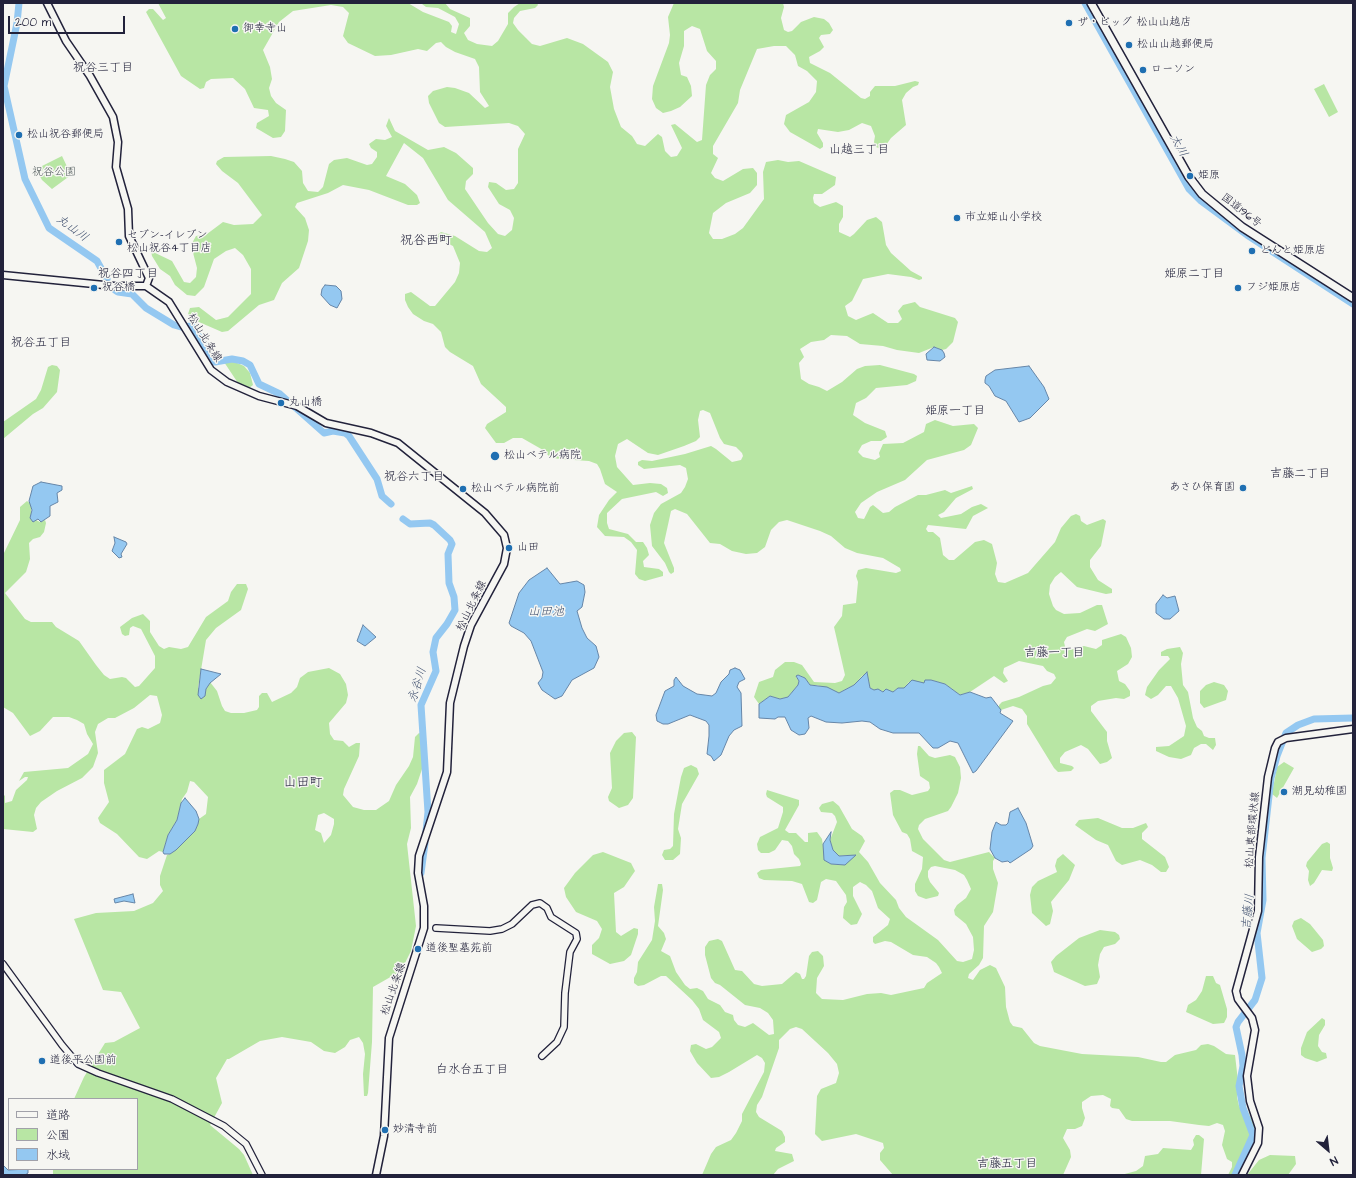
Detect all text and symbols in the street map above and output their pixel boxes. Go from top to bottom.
scale bar [10,8,127,34]
text: 200 m [15,14,51,31]
place label: ザ・ビッグ 松山山越店 [1077,16,1191,30]
marker: ザ・ビッグ 松山山越店 [1064,18,1074,28]
place label: 御幸寺山 [243,22,287,36]
marker: 御幸寺山 [230,24,240,34]
place label: 松山山越郵便局 [1137,38,1214,52]
marker: 松山山越郵便局 [1124,40,1134,50]
district label: 祝谷三丁目 [73,61,133,75]
place label: ローソン [1151,63,1195,77]
marker: ローソン [1138,65,1148,75]
place label: 松山祝谷郵便局 [27,128,104,142]
marker: 松山祝谷郵便局 [14,130,24,140]
water label: 大川 [1166,132,1190,160]
district label: 山越三丁目 [829,143,889,157]
park label: 祝谷公園 [32,166,76,180]
place label: 姫原 [1198,169,1220,183]
marker: 姫原 [1185,171,1195,181]
street label: 国道196号 [1218,191,1264,231]
place label: 市立姫山小学校 [965,211,1042,225]
water label: 丸山川 [53,212,91,246]
marker: 市立姫山小学校 [952,213,962,223]
place label: セブン-イレブン 松山祝谷4丁目店 [127,229,211,255]
district label: 祝谷西町 [400,233,452,249]
marker: セブン-イレブン 松山祝谷4丁目店 [114,237,124,247]
place label: どんと姫原店 [1260,244,1326,258]
marker: どんと姫原店 [1247,246,1257,256]
district label: 祝谷四丁目 [98,267,158,281]
district label: 姫原二丁目 [1164,267,1224,281]
place label: 祝谷橋 [102,281,135,295]
place label: フジ姫原店 [1246,281,1301,295]
marker: 祝谷橋 [89,283,99,293]
marker: フジ姫原店 [1233,283,1243,293]
street label: 松山北条線 [184,311,224,365]
district label: 祝谷五丁目 [11,336,71,350]
place label: 丸山橋 [289,396,322,410]
marker: 丸山橋 [276,398,286,408]
district label: 姫原一丁目 [925,404,985,418]
place label: 松山ベテル病院 [504,449,581,463]
marker: 松山ベテル病院 [489,450,501,462]
district label: 吉藤二丁目 [1270,467,1330,481]
district label: 祝谷六丁目 [384,470,444,484]
place label: あさひ保育園 [1169,481,1235,495]
place label: 松山ベテル病院前 [471,482,559,496]
marker: あさひ保育園 [1238,483,1248,493]
marker: 松山ベテル病院前 [458,484,468,494]
place label: 山田 [517,541,539,555]
marker: 山田 [504,543,514,553]
street label: 松山北条線 [454,578,490,634]
water label: 山田池 [528,605,564,619]
district label: 吉藤一丁目 [1024,646,1084,660]
water label: 永谷川 [406,666,430,704]
district label: 山田町 [284,775,322,791]
place label: 潮見幼稚園 [1292,785,1347,799]
marker: 潮見幼稚園 [1279,787,1289,797]
street label: 松山東部環状線 [1243,791,1263,869]
water label: 吉藤川 [1240,893,1258,931]
place label: 道後聖墓苑前 [426,942,492,956]
marker: 道後聖墓苑前 [413,944,423,954]
street label: 松山北条線 [379,961,409,1017]
place label: 道後平公園前 [50,1054,116,1068]
marker: 道後平公園前 [37,1056,47,1066]
district label: 白水台五丁目 [436,1063,508,1077]
legend [8,1098,138,1170]
text: 道路 [46,1107,70,1124]
place label: 妙清寺前 [393,1123,437,1137]
marker: 妙清寺前 [380,1125,390,1135]
text: 公園 [46,1127,70,1144]
north arrow [1308,1130,1348,1170]
text: 水域 [46,1147,70,1164]
text: N [1327,1153,1340,1169]
district label: 吉藤五丁目 [977,1157,1037,1171]

